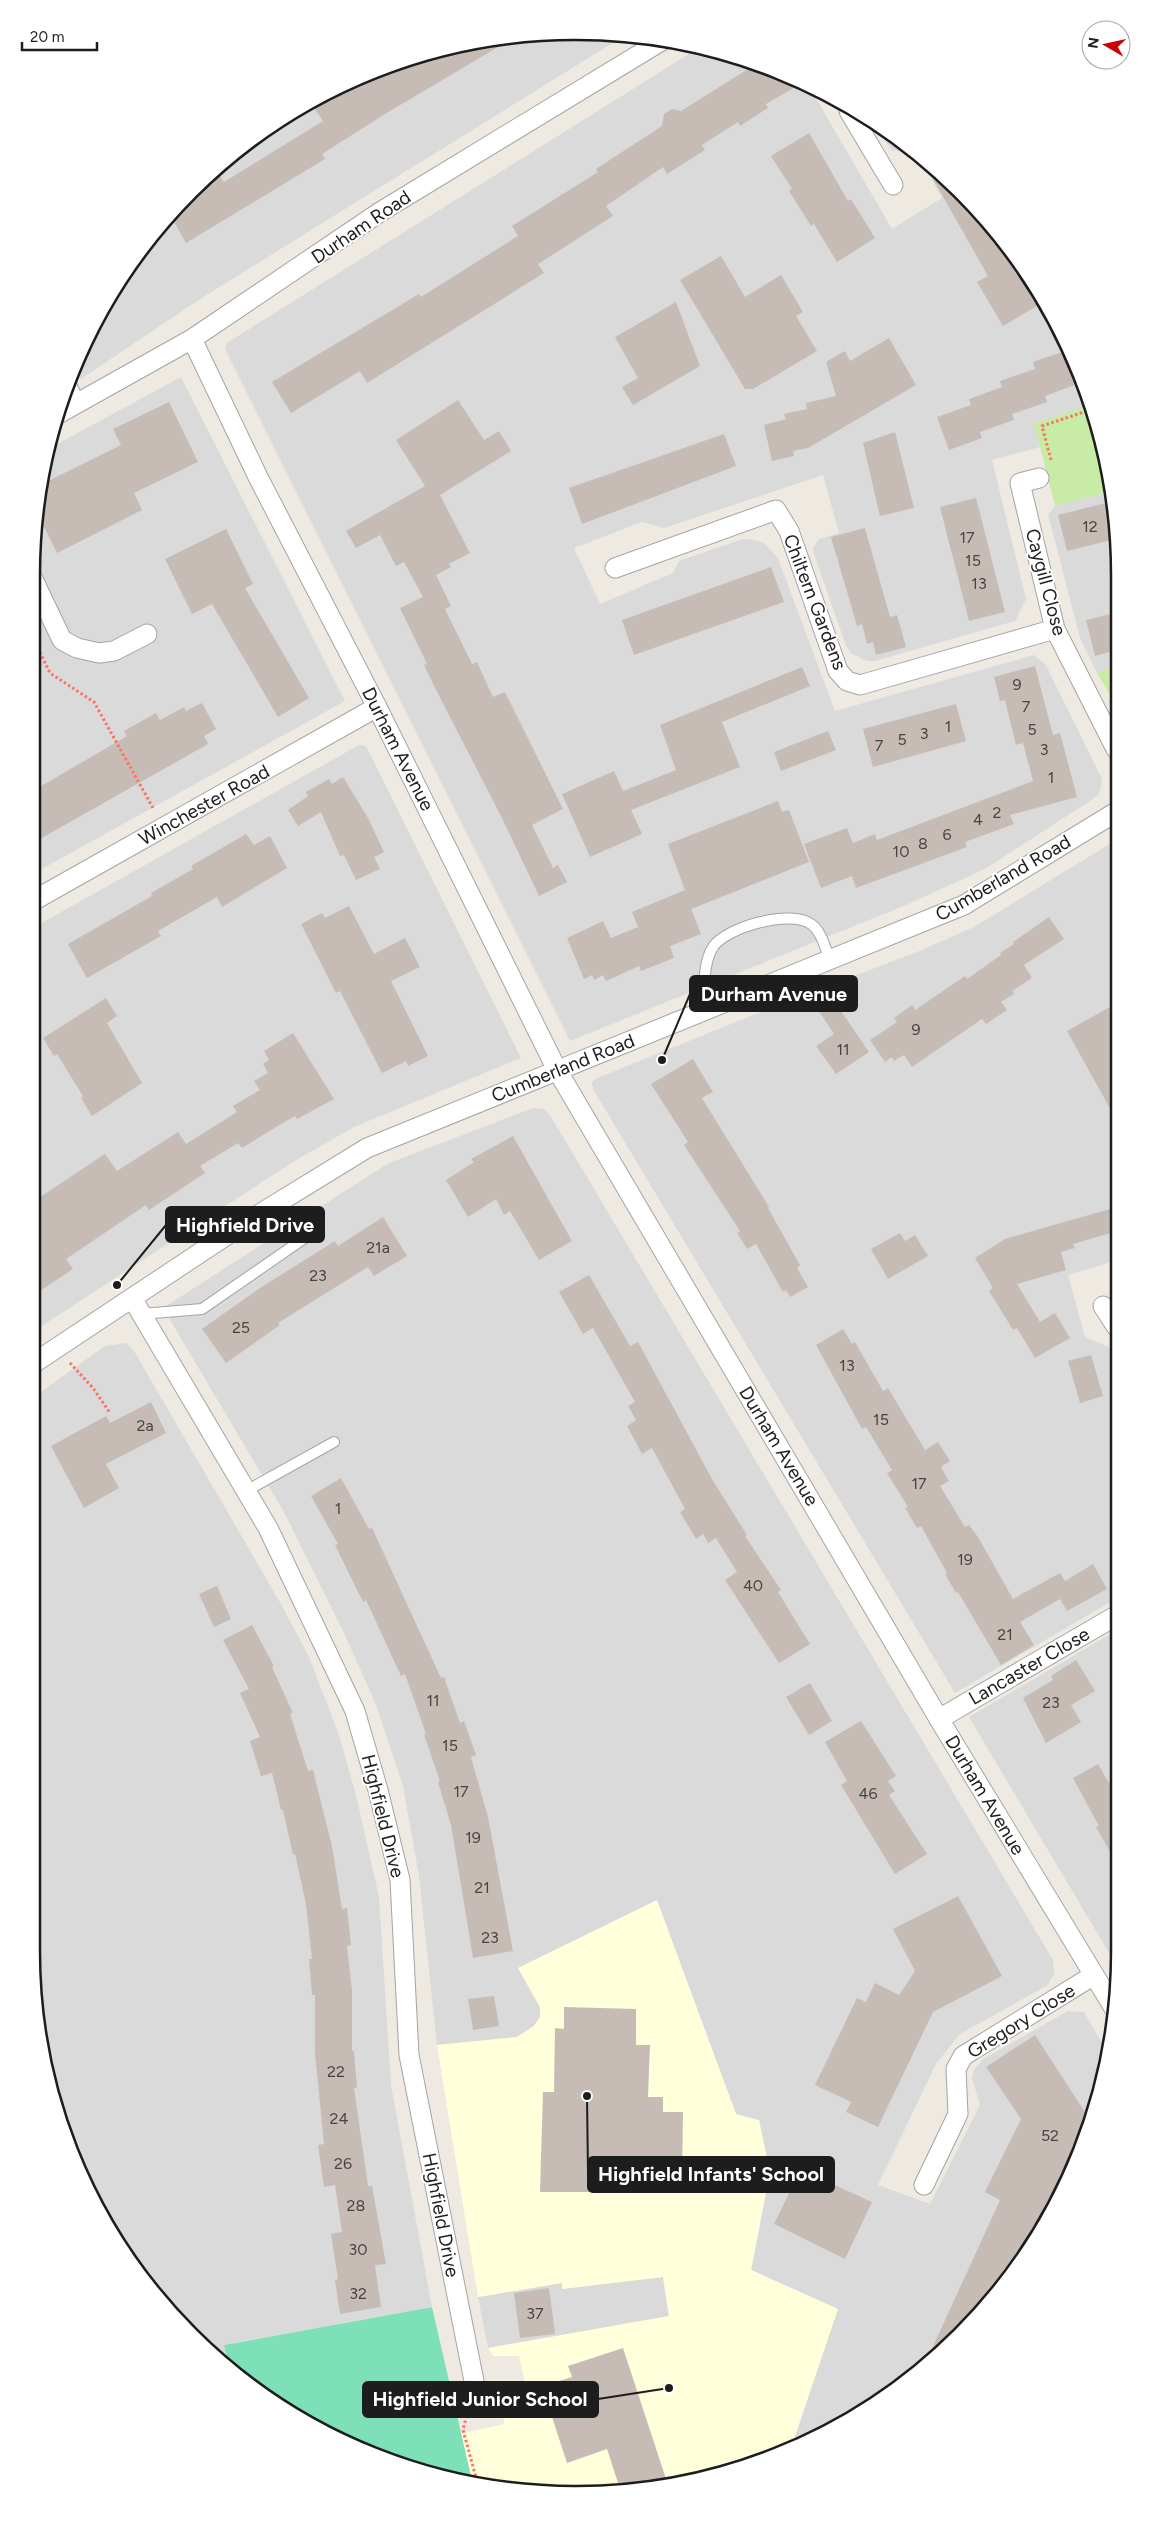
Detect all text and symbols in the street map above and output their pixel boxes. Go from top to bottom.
scale bar [22,20,98,52]
north arrow [1081,20,1131,70]
text: 20 m [30,28,64,46]
text: N [1084,36,1103,50]
street label: Durham Road [307,185,415,269]
house number: 12 [1082,517,1098,536]
street label: Caygill Close [1021,526,1071,638]
house number: 17 [959,528,975,547]
street label: Chiltern Gardens [779,531,852,673]
house number: 15 [965,551,981,570]
house number: 13 [971,574,987,593]
house number: 9 [1012,675,1022,694]
street label: Durham Avenue [357,683,439,815]
house number: 7 [1022,697,1031,716]
house number: 1 [945,717,951,736]
house number: 5 [1027,720,1037,739]
house number: 3 [920,724,928,743]
house number: 5 [897,730,907,749]
house number: 7 [875,736,884,755]
house number: 3 [1040,740,1048,759]
street label: Winchester Road [135,760,273,850]
house number: 1 [1048,768,1054,787]
house number: 2 [993,803,1001,822]
house number: 4 [973,810,983,829]
house number: 6 [942,825,952,844]
street label: Cumberland Road [931,830,1075,926]
house number: 8 [918,834,928,853]
house number: 10 [893,842,909,861]
callout: Durham Avenue [690,976,857,1011]
text: Durham Avenue [701,982,847,1006]
house number: 9 [911,1020,921,1039]
street label: Cumberland Road [488,1029,638,1107]
house number: 11 [836,1040,850,1059]
callout: Highfield Drive [166,1207,324,1242]
text: Highfield Drive [176,1213,314,1237]
house number: 21a [366,1238,390,1257]
house number: 23 [309,1266,327,1285]
house number: 25 [232,1318,250,1337]
house number: 13 [839,1356,855,1375]
street label: Durham Avenue [734,1382,824,1510]
house number: 15 [873,1410,889,1429]
house number: 2a [136,1416,154,1435]
house number: 17 [911,1474,927,1493]
house number: 1 [335,1499,341,1518]
house number: 19 [957,1550,973,1569]
house number: 40 [743,1576,763,1595]
street label: Lancaster Close [964,1622,1094,1710]
house number: 21 [997,1625,1013,1644]
house number: 11 [426,1691,440,1710]
house number: 23 [1042,1693,1060,1712]
street label: Durham Avenue [940,1731,1030,1859]
house number: 15 [442,1736,458,1755]
street label: Highfield Drive [357,1752,409,1880]
house number: 17 [453,1782,469,1801]
house number: 46 [859,1784,878,1803]
house number: 19 [465,1828,481,1847]
house number: 21 [474,1878,490,1897]
house number: 23 [481,1928,499,1947]
street label: Gregory Close [963,1979,1079,2063]
house number: 22 [327,2062,345,2081]
house number: 24 [330,2109,348,2128]
house number: 52 [1041,2126,1059,2145]
street label: Highfield Drive [418,2151,464,2279]
house number: 26 [334,2154,352,2173]
callout: Highfield Infants' School [588,2157,834,2192]
text: Highfield Infants' School [598,2162,824,2186]
house number: 28 [347,2196,365,2215]
house number: 30 [349,2240,367,2259]
house number: 32 [349,2284,367,2303]
house number: 37 [526,2304,544,2323]
callout: Highfield Junior School [363,2382,598,2417]
text: Highfield Junior School [373,2387,588,2411]

